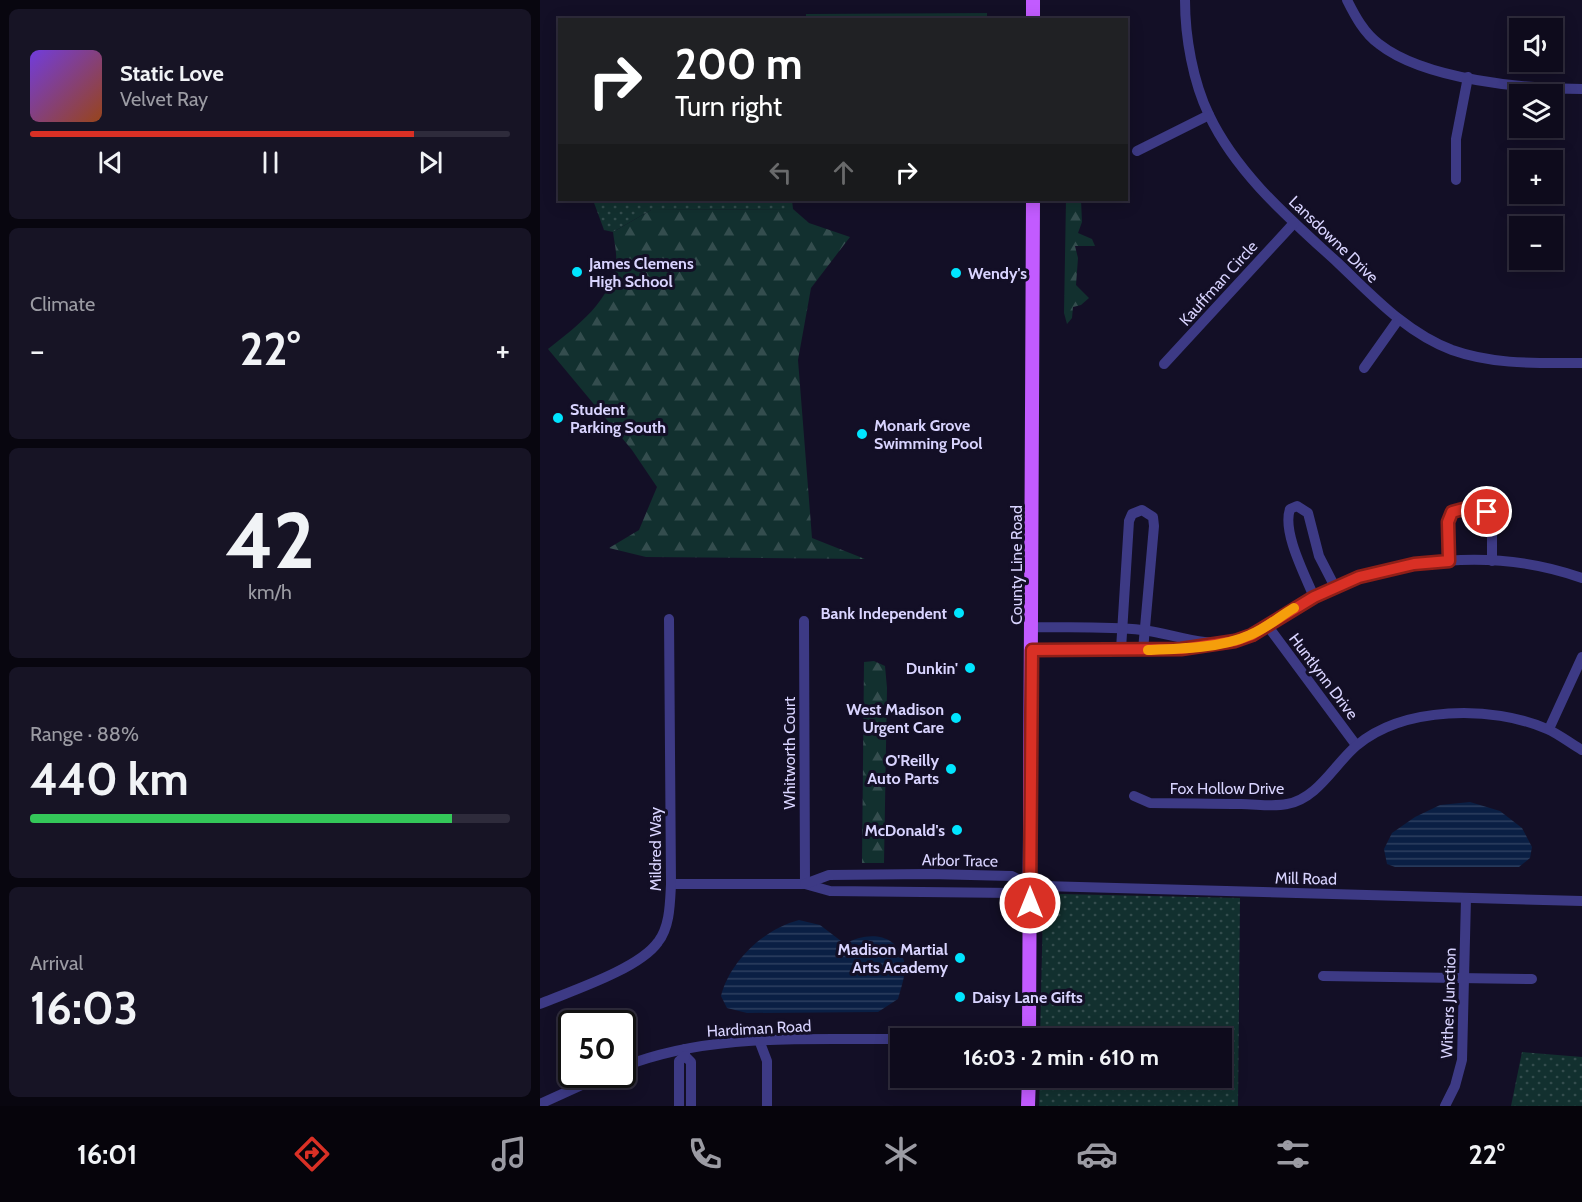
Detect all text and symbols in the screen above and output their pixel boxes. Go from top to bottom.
map controls [1509,18,1563,270]
button: sound [1509,18,1563,72]
text: 200 m [675,38,802,90]
icon: right [576,42,654,120]
text: Static Love [120,60,224,87]
button: layers [1509,84,1563,138]
text: Velvet Ray [120,87,208,111]
text: Turn right [675,90,782,123]
icon: previous [94,146,127,179]
icon: pause [254,146,287,179]
icon: next [414,146,447,179]
button: + [1509,150,1563,204]
icon: left [764,156,797,189]
icon: ahead [827,156,860,189]
icon: right [890,156,923,189]
street label: Lansdowne Drive [1285,192,1382,287]
button: − [1509,216,1563,270]
street label: Kauffman Circle [1175,237,1261,330]
place label: James Clemens High School [588,254,694,291]
place label: Wendy's [968,264,1027,283]
marker: James Clemens High School [570,265,584,279]
marker: Wendy's [949,266,963,280]
text: Climate [30,292,95,316]
text: 22° [240,322,300,376]
text: − [30,330,45,370]
text: + [495,330,510,370]
place label: Student Parking South [570,400,666,437]
marker: Student Parking South [551,411,565,425]
place label: Monark Grove Swimming Pool [874,416,982,453]
marker: Monark Grove Swimming Pool [855,427,869,441]
pin [1461,486,1512,537]
text: 42 [225,493,315,588]
icon: arrive [1470,495,1503,528]
street label: County Line Road [1007,505,1026,625]
text: km/h [248,580,292,604]
place label: Bank Independent [820,604,947,623]
marker: Bank Independent [952,606,966,620]
street label: Huntlynn Drive [1285,630,1362,723]
place label: Dunkin' [906,659,958,678]
marker: Dunkin' [963,661,977,675]
street label: Whitworth Court [780,696,799,809]
place label: West Madison Urgent Care [846,700,944,737]
marker: West Madison Urgent Care [949,711,963,725]
text: Range · 88% [30,722,139,746]
place label: O'Reilly Auto Parts [867,751,939,788]
text: 440 km [30,752,189,806]
marker: O'Reilly Auto Parts [944,762,958,776]
street label: Fox Hollow Drive [1170,779,1284,798]
street label: Mildred Way [646,807,665,891]
place label: McDonald's [865,821,945,840]
marker: McDonald's [950,823,964,837]
street label: Arbor Trace [922,850,998,871]
street label: Mill Road [1275,868,1337,889]
position arrow [998,871,1062,935]
place label: Madison Martial Arts Academy [838,940,948,977]
street label: Withers Junction [1437,947,1460,1059]
text: Arrival [30,951,83,975]
marker: Madison Martial Arts Academy [953,951,967,965]
text: 16:03 [30,981,138,1035]
place label: Daisy Lane Gifts [972,988,1083,1007]
marker: Daisy Lane Gifts [953,990,967,1004]
speed limit sign: 50 [558,1010,636,1088]
street label: Hardiman Road [706,1016,812,1041]
text: 16:03 · 2 min · 610 m [963,1044,1159,1071]
icon: directions [291,1133,333,1175]
icon: music [488,1133,530,1175]
icon: phone [684,1133,726,1175]
icon: climate [880,1133,922,1175]
icon: car [1076,1133,1118,1175]
icon: filters [1272,1133,1314,1175]
text: 16:01 [77,1138,137,1171]
text: 22° [1468,1138,1505,1171]

